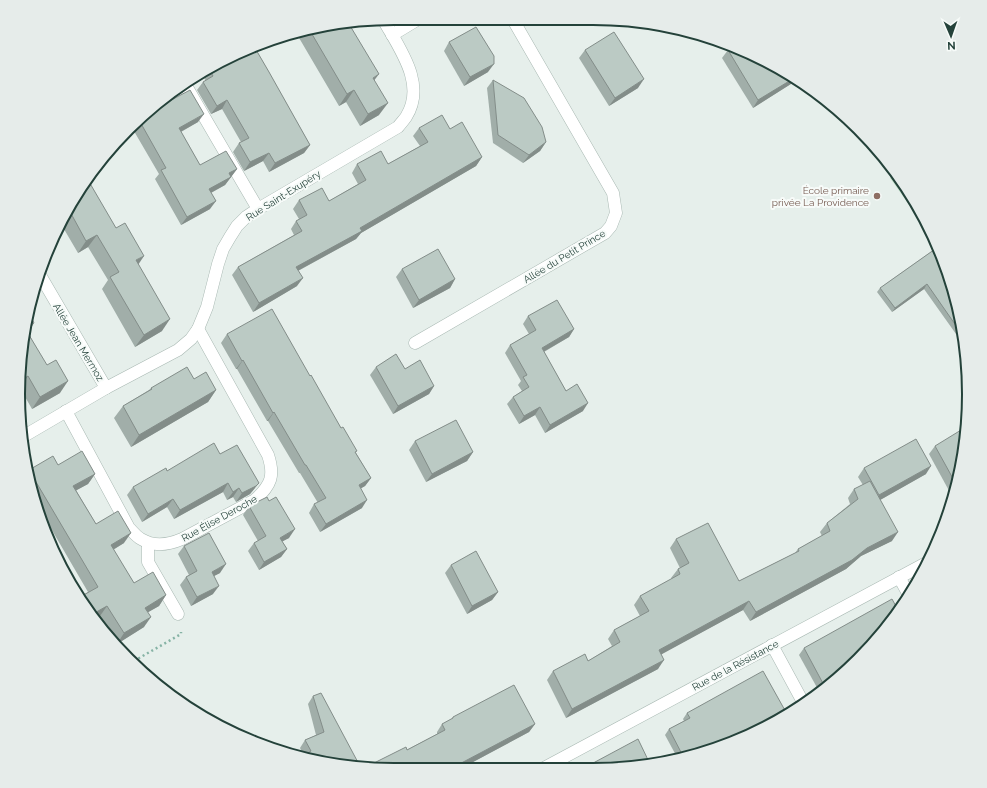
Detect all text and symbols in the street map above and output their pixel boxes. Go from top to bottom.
north arrow [931,16,971,56]
text: N [947,39,956,52]
street label: Rue Saint-Exupéry [244,168,323,223]
place label: École primaire privée La Providence [772,185,869,208]
marker: École primaire privée La Providence [872,191,882,201]
street label: Allée du Petit Prince [521,228,607,285]
street label: Allée Jean Mermoz [51,301,106,383]
street label: Rue Élise Deroche [180,493,259,544]
street label: Rue de la Résistance [690,638,780,693]

